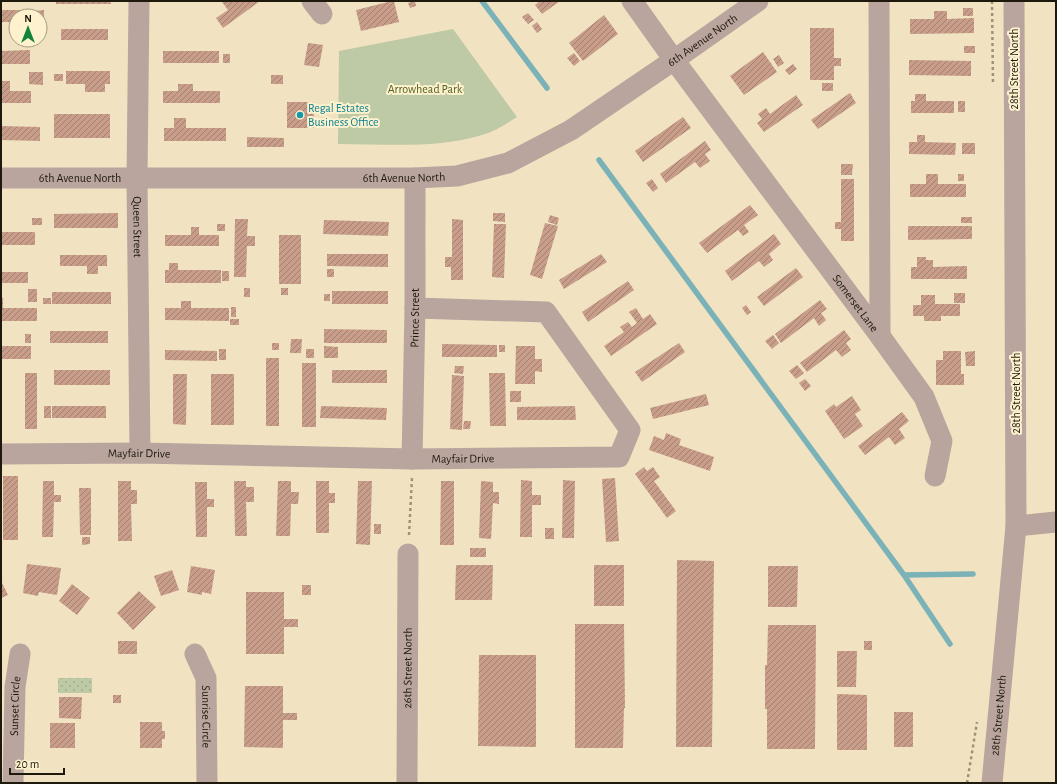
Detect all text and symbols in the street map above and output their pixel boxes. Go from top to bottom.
north arrow [8,8,48,48]
street label: 6th Avenue North [665,11,740,69]
text: N [24,13,32,24]
street label: 28th Street North [1008,28,1020,110]
park label: Arrowhead Park [388,83,463,95]
place label: Regal Estates Business Office [308,102,379,128]
marker: Regal Estates Business Office [295,110,305,120]
street label: 6th Avenue North [363,171,445,184]
street label: 6th Avenue North [39,172,121,184]
street label: Queen Street [130,196,144,258]
street label: Somerset Lane [830,272,881,334]
street label: Prince Street [408,288,421,348]
street label: 28th Street North [1010,352,1022,434]
street label: Mayfair Drive [108,447,171,460]
street label: Mayfair Drive [431,452,494,466]
street label: 26th Street North [401,627,414,709]
street label: 28th Street North [989,674,1008,756]
street label: Sunset Circle [8,675,23,736]
street label: Sunrise Circle [200,685,213,748]
scale bar [10,750,64,776]
text: 20 m [16,758,39,770]

